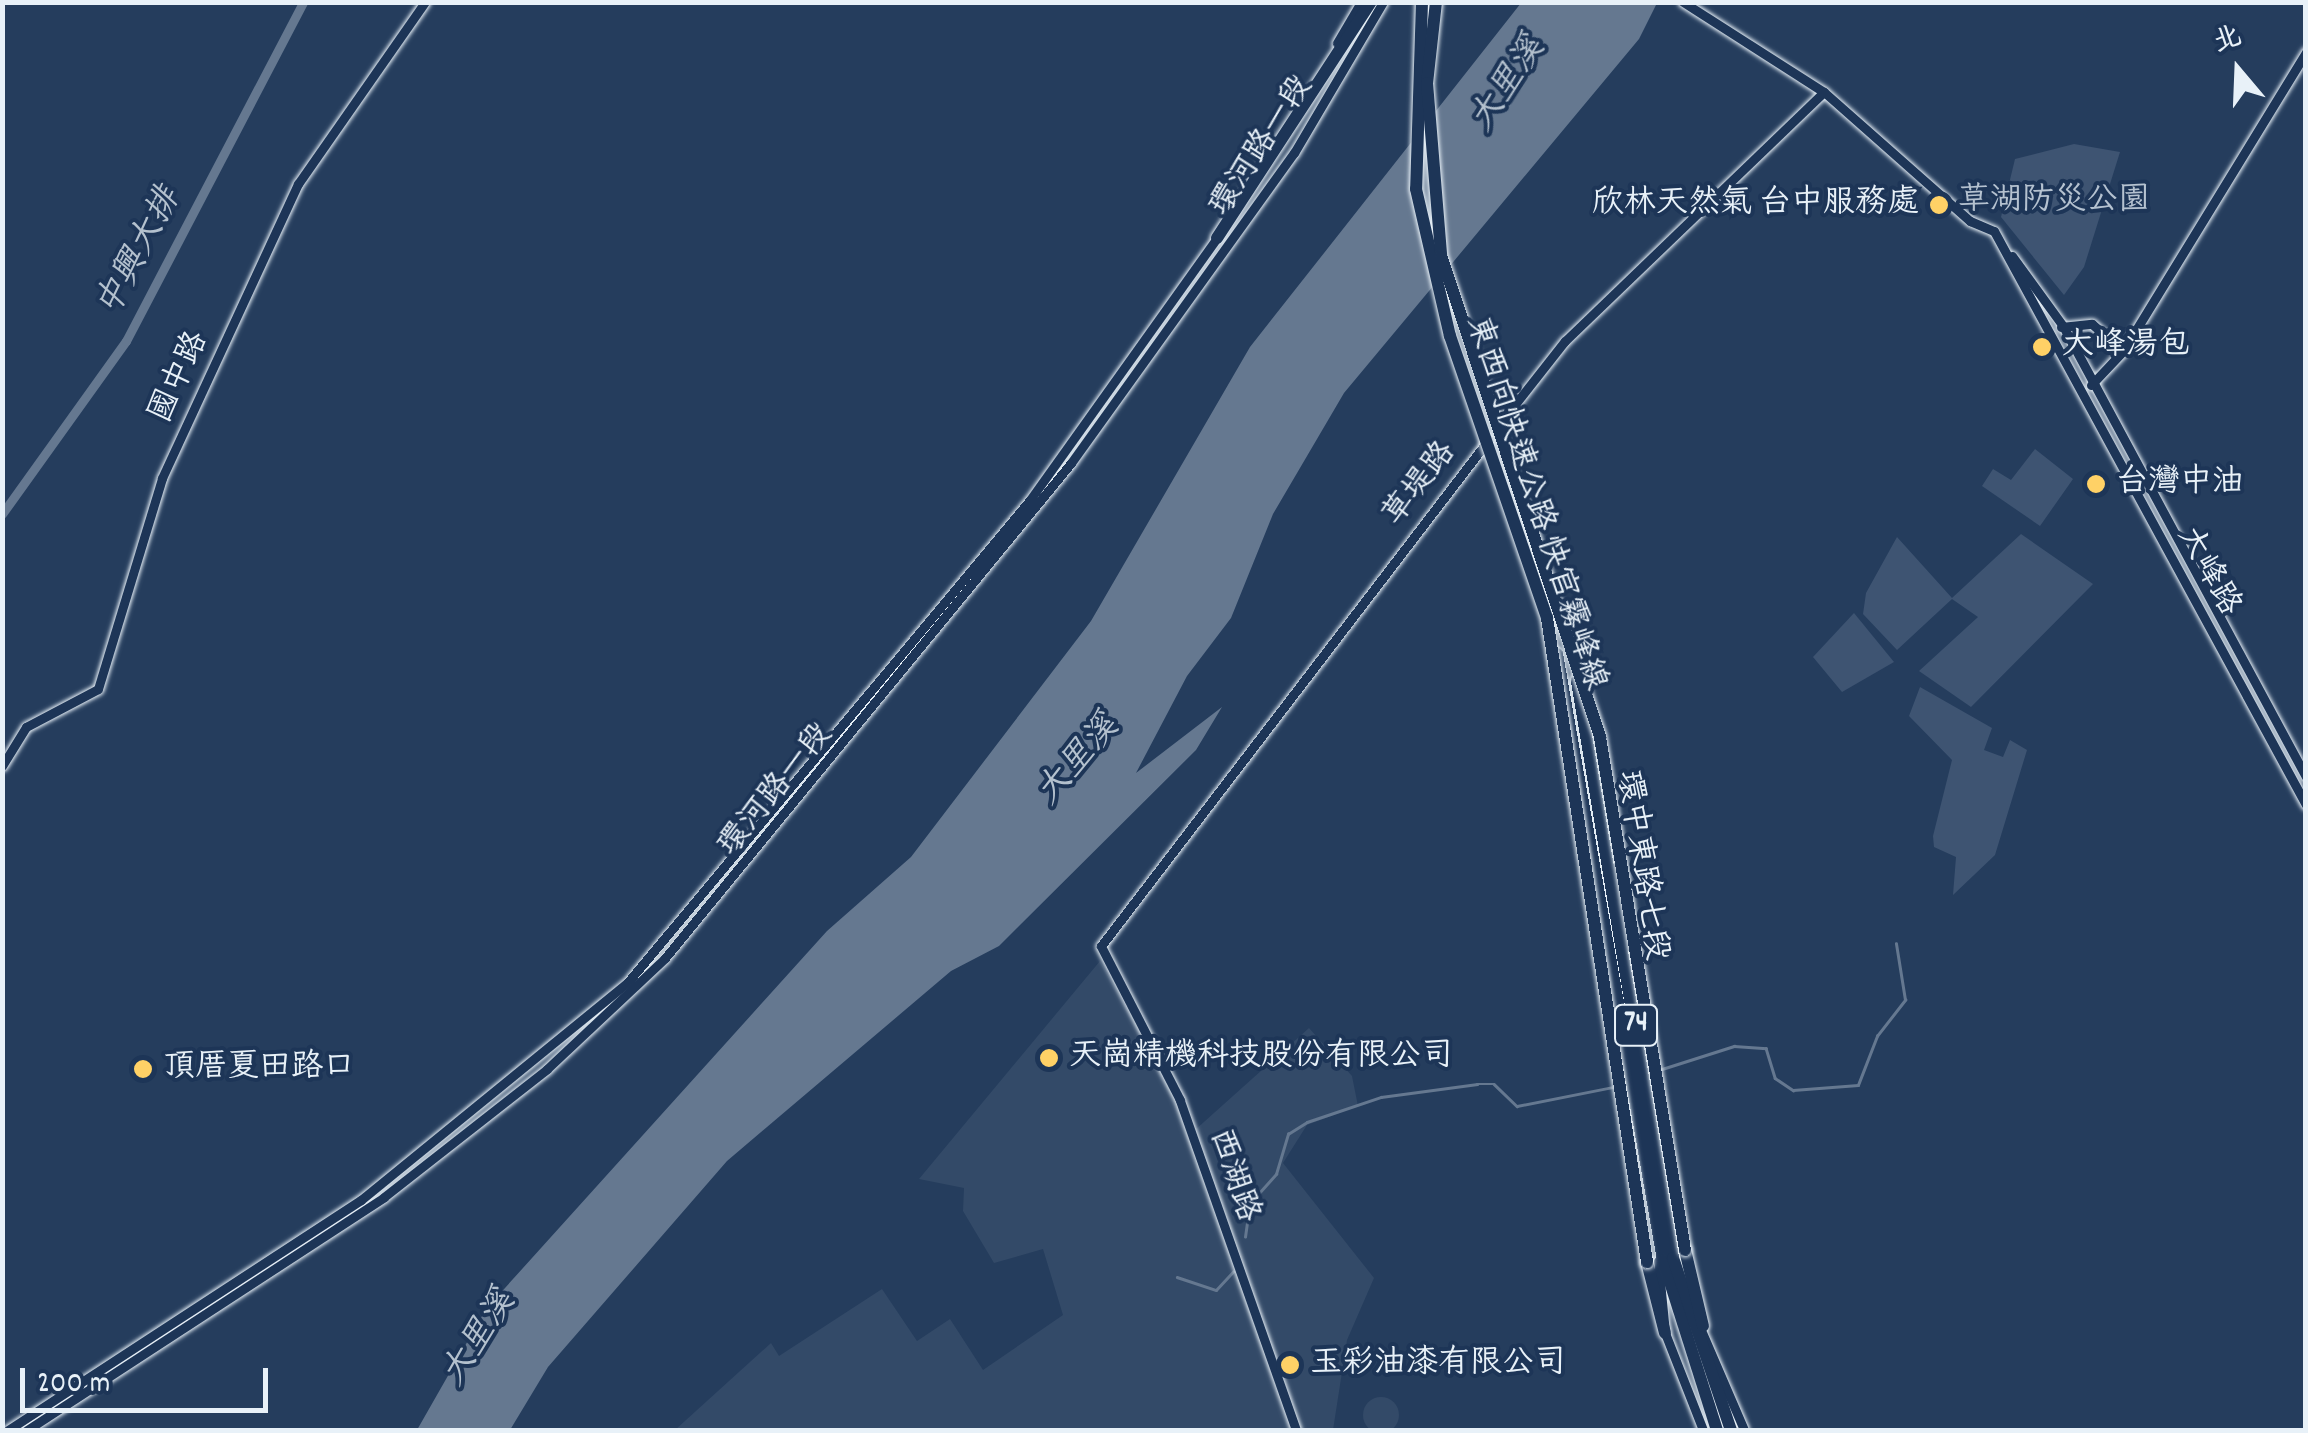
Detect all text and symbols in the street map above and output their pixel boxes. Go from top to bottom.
text: 北 [2208,18,2248,65]
north arrow [2188,20,2288,120]
water label: 大里溪 [1462,30,1556,140]
street label: 環河路一段 [1203,69,1323,225]
water label: 中興大排 [89,181,191,325]
park label: 草湖防災公園 [1958,183,2150,221]
place label: 欣林天然氣 台中服務處 [1592,186,1919,224]
marker: 欣林天然氣 台中服務處 [1928,194,1950,216]
street label: 東西向快速公路 快官霧峰線 [1455,312,1613,696]
street label: 國中路 [143,326,219,430]
place label: 大峰湯包 [2062,328,2190,366]
marker: 大峰湯包 [2031,336,2053,358]
street label: 草堤路 [1376,435,1466,535]
place label: 台灣中油 [2116,465,2244,503]
marker: 台灣中油 [2085,473,2107,495]
street label: 大峰路 [2167,521,2247,623]
water label: 大里溪 [1029,708,1129,814]
street label: 環河路一段 [712,717,842,865]
street label: 環中東路七段 [1606,768,1674,964]
road number: 74 [1614,1000,1658,1050]
place label: 天崗精機科技股份有限公司 [1069,1039,1453,1077]
marker: 天崗精機科技股份有限公司 [1038,1047,1060,1069]
place label: 頂厝夏田路口 [163,1050,355,1088]
marker: 頂厝夏田路口 [132,1058,154,1080]
street label: 西湖路 [1198,1124,1266,1228]
water label: 大里溪 [434,1284,526,1394]
place label: 玉彩油漆有限公司 [1310,1346,1566,1384]
scale bar [25,1348,272,1410]
marker: 玉彩油漆有限公司 [1279,1354,1301,1376]
text: 200 m [37,1364,110,1407]

